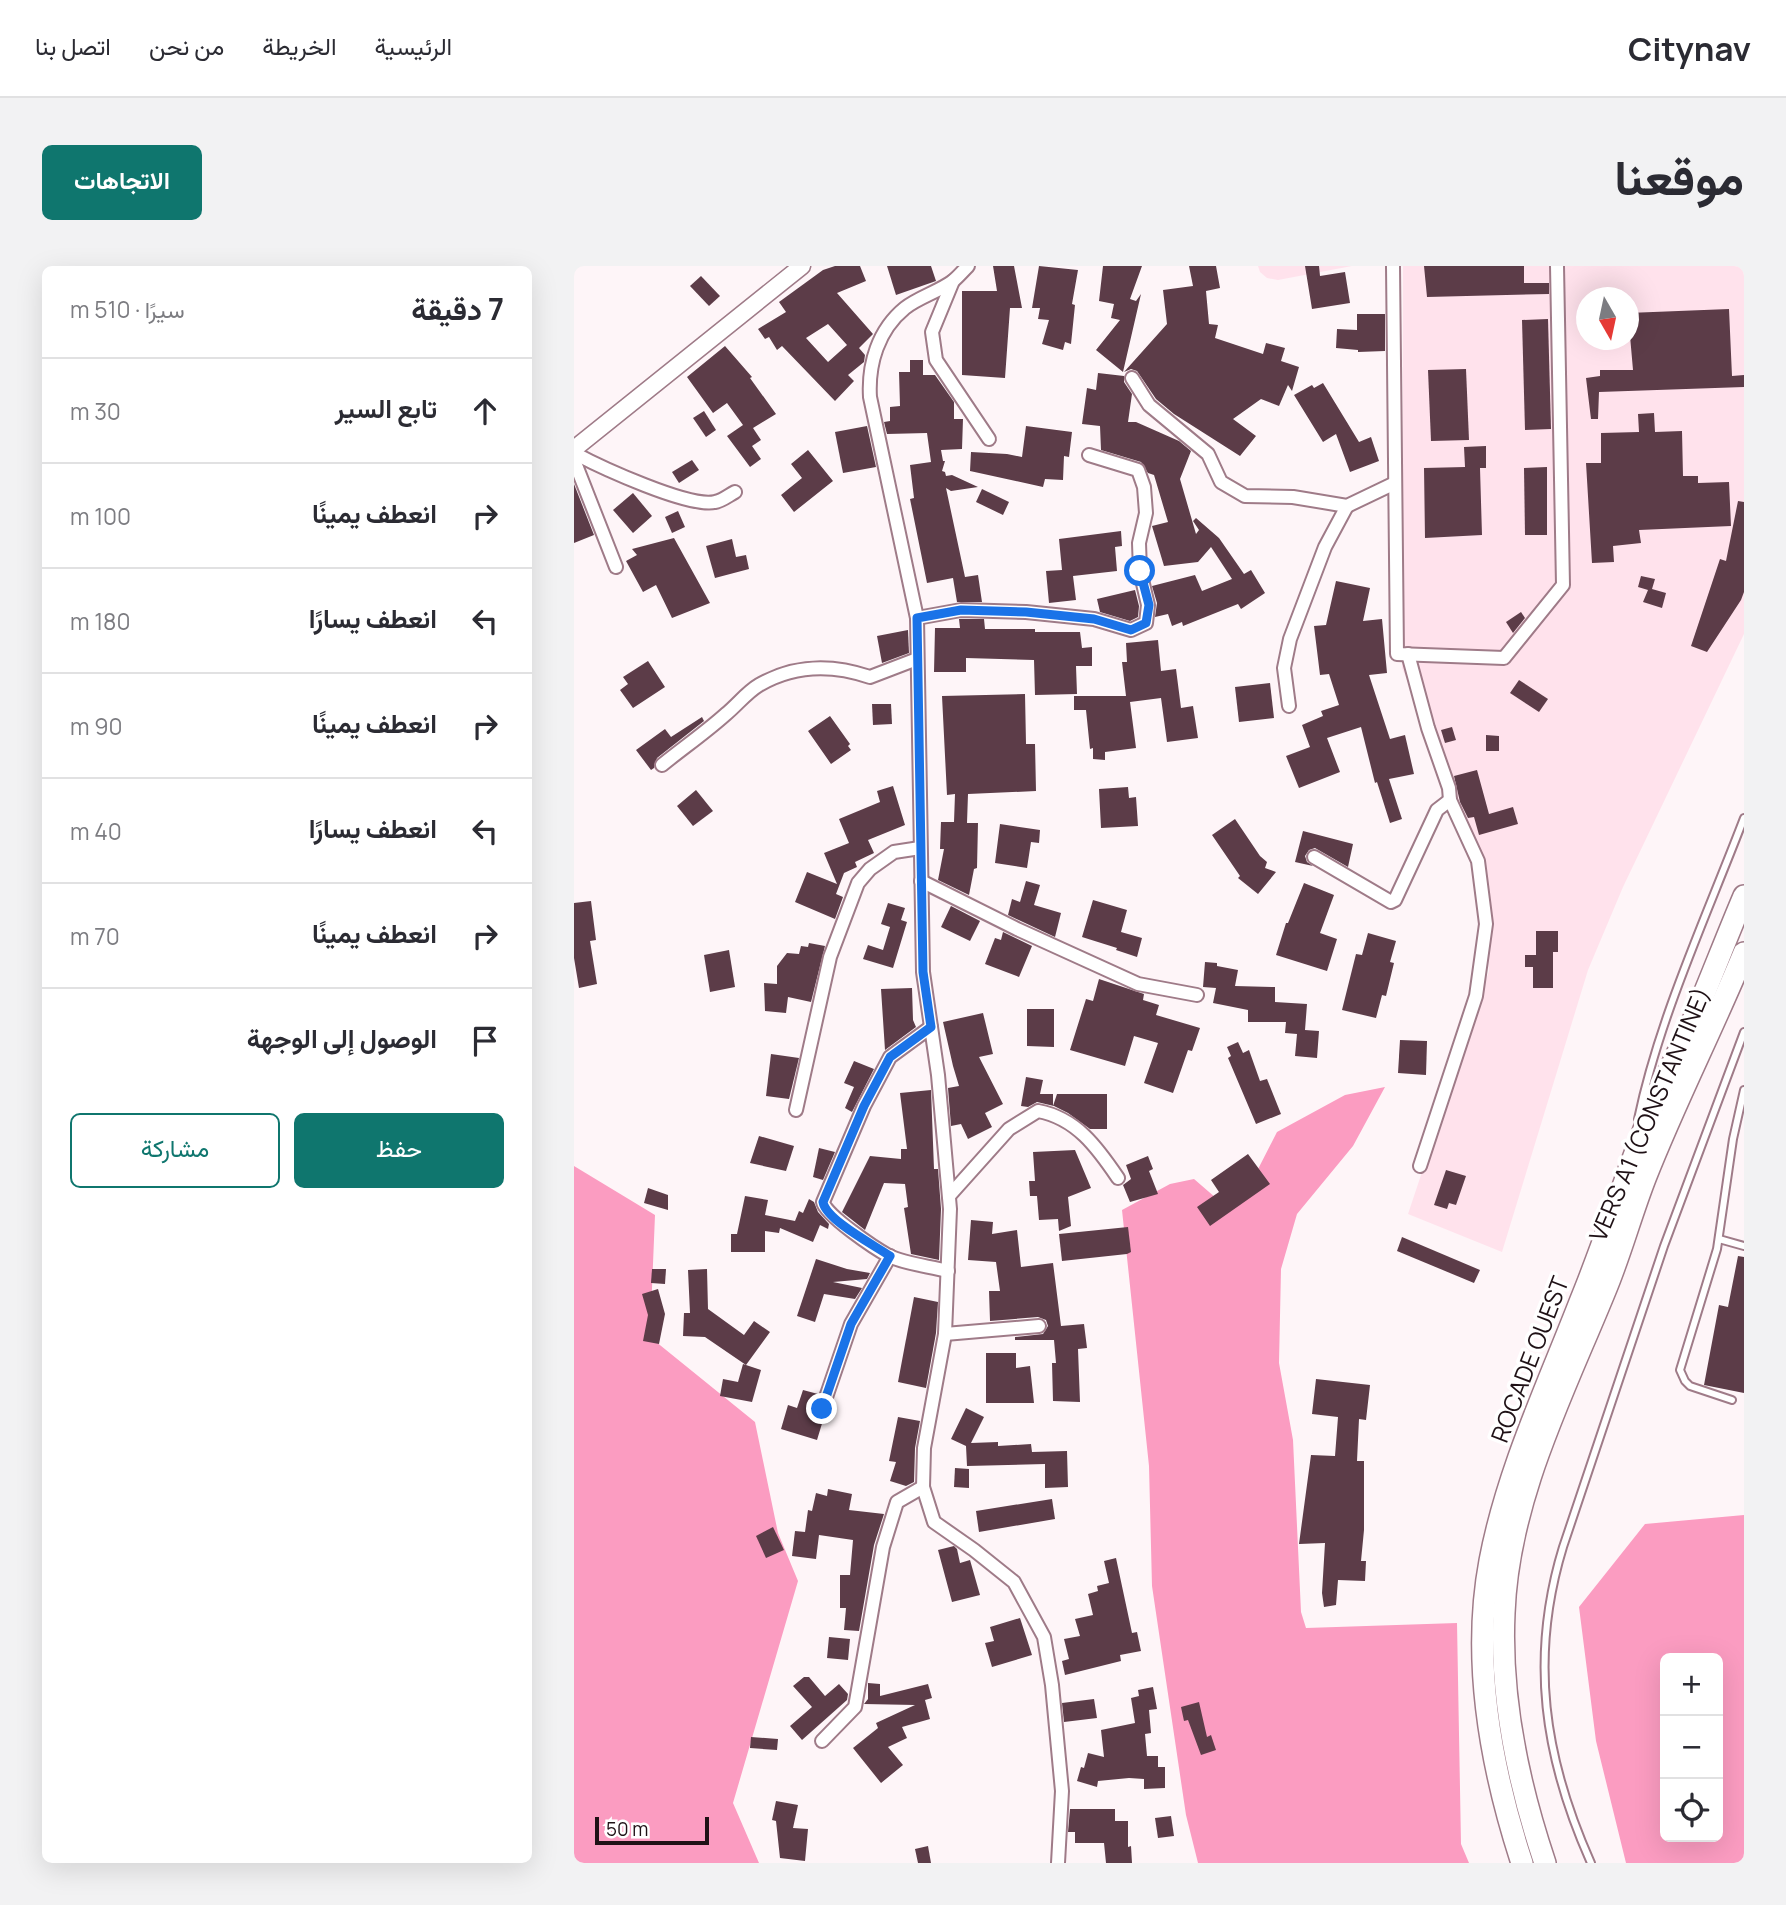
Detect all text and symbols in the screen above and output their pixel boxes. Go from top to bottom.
text: Citynav [1628,26,1751,71]
text: اتصل بنا [35,29,111,62]
text: من نحن [149,29,224,62]
text: الخريطة [262,29,337,62]
text: الرئيسية [375,29,452,62]
text: موقعنا [1614,143,1744,210]
button: الاتجاهات [42,145,202,220]
north arrow [1576,287,1639,350]
text: 7 دقيقة [411,288,504,329]
text: سيرًا · 510 m [70,293,185,325]
text: تابع السير [335,390,437,426]
icon: ahead [466,392,504,430]
text: 30 m [70,395,121,427]
text: انعطف يمينًا [312,495,437,531]
icon: right [466,497,504,535]
text: 100 m [70,500,131,532]
route start [1124,555,1155,586]
text: انعطف يسارًا [309,600,437,636]
icon: left [466,602,504,640]
text: 180 m [70,605,130,637]
text: انعطف يمينًا [312,705,437,741]
icon: right [466,707,504,745]
text: 90 m [70,710,122,742]
text: انعطف يسارًا [309,810,437,846]
icon: left [466,812,504,850]
text: 40 m [70,815,122,847]
text: انعطف يمينًا [312,915,437,951]
icon: right [466,917,504,955]
text: 70 m [70,920,120,952]
street label: VERS A1 (CONSTANTINE) [1580,982,1718,1246]
text: الوصول إلى الوجهة [247,1020,437,1056]
icon: arrive [466,1022,504,1060]
button: مشاركة [70,1113,280,1188]
button: حفظ [294,1113,504,1188]
street label: ROCADE OUEST [1482,1271,1576,1447]
route end [806,1393,837,1424]
map controls [1660,1653,1723,1842]
button: + [1660,1653,1723,1716]
button: − [1660,1716,1723,1779]
button: locate [1660,1779,1723,1842]
scale bar [595,1814,709,1846]
text: 50 m [606,1816,648,1842]

